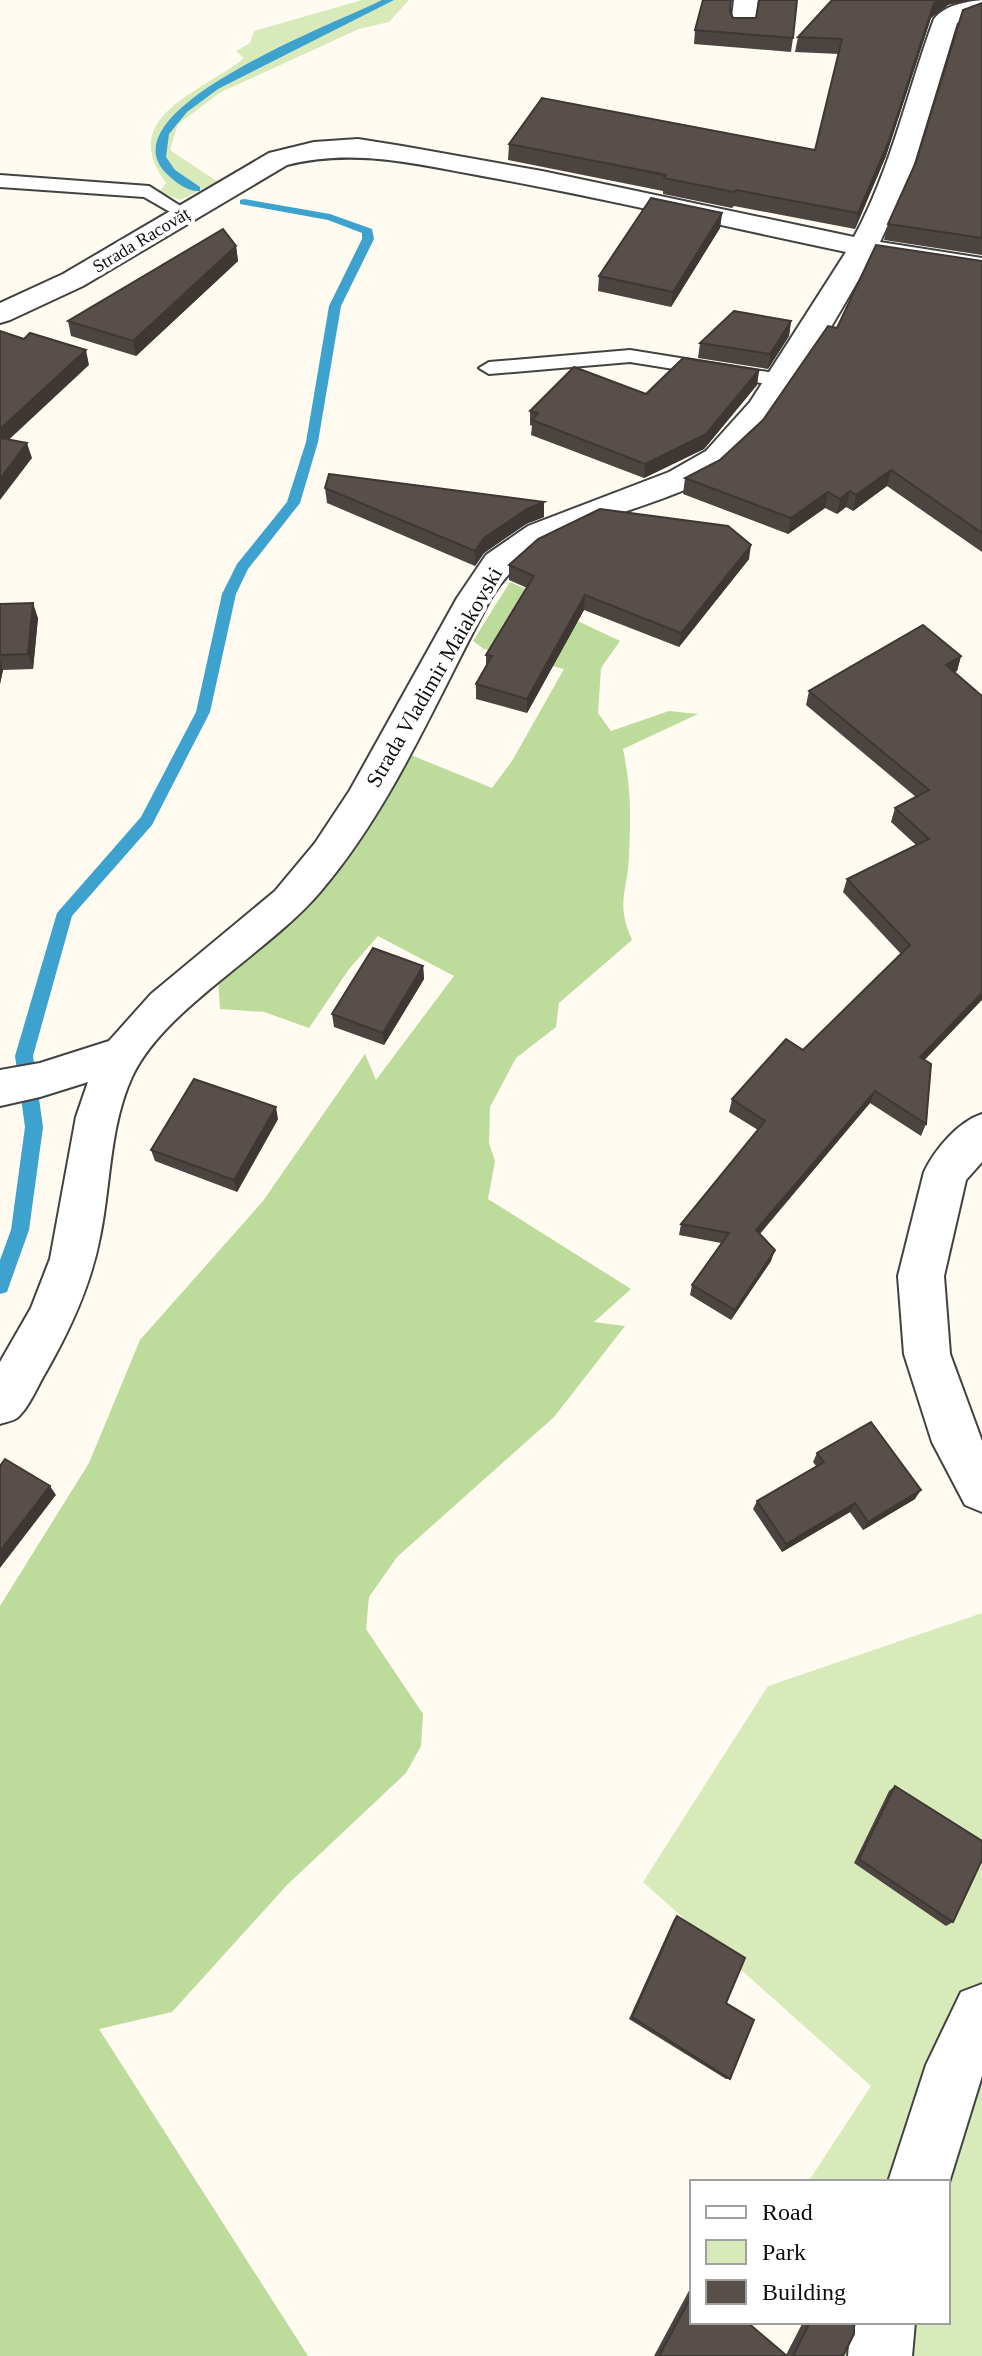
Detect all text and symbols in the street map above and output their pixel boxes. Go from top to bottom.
street label: Strada Racovăț [89,203,193,277]
street label: Strada Vladimir Maiakovski [361,562,507,792]
legend [690,2180,950,2324]
text: Road [762,2199,813,2225]
text: Park [762,2239,806,2265]
text: Building [762,2279,846,2305]

